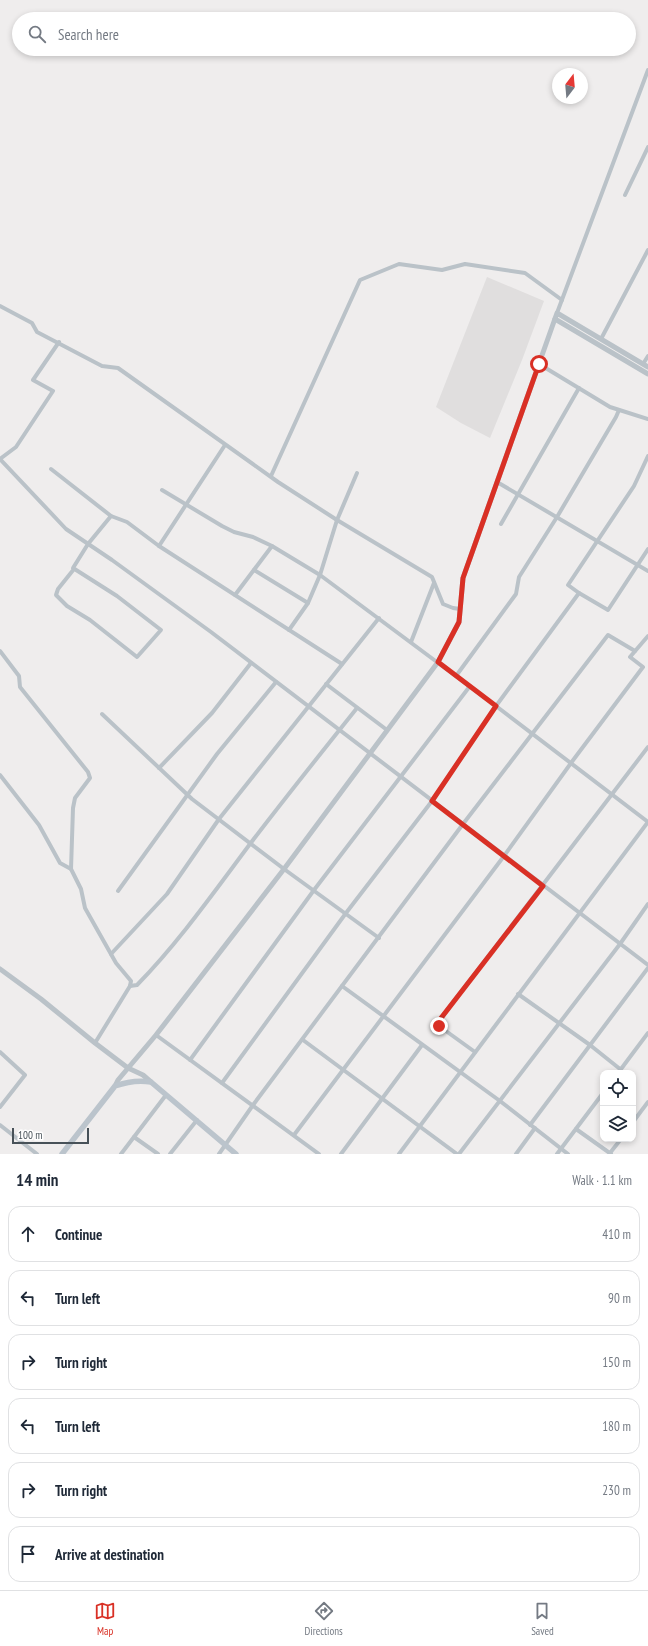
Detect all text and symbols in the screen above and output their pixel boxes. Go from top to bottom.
search box [12,12,636,56]
icon: search [26,23,48,45]
text: Search here [58,25,119,44]
north arrow [552,68,588,104]
route start [530,355,548,373]
route end [430,1017,448,1035]
map controls [600,1070,636,1142]
button: locate [600,1070,636,1106]
button: layers [600,1106,636,1142]
scale bar [12,1126,89,1145]
text: 100 m [18,1128,42,1142]
text: 14 min [16,1169,58,1191]
text: Walk · 1.1 km [572,1172,632,1189]
icon: ahead [17,1223,39,1245]
text: Continue [55,1225,102,1244]
text: 410 m [602,1226,631,1243]
icon: left [17,1287,39,1309]
text: Turn left [55,1289,100,1308]
text: 90 m [608,1290,631,1307]
icon: right [17,1351,39,1373]
text: Turn right [55,1353,107,1372]
text: 150 m [602,1354,631,1371]
icon: left [17,1415,39,1437]
text: Turn left [55,1417,100,1436]
text: 180 m [602,1418,631,1435]
icon: right [17,1479,39,1501]
text: Turn right [55,1481,107,1500]
text: 230 m [602,1482,631,1499]
icon: arrive [17,1543,39,1565]
text: Arrive at destination [55,1545,164,1564]
tab: Map [94,1600,116,1638]
tab: Directions [305,1600,343,1638]
tab: Saved [531,1600,554,1638]

